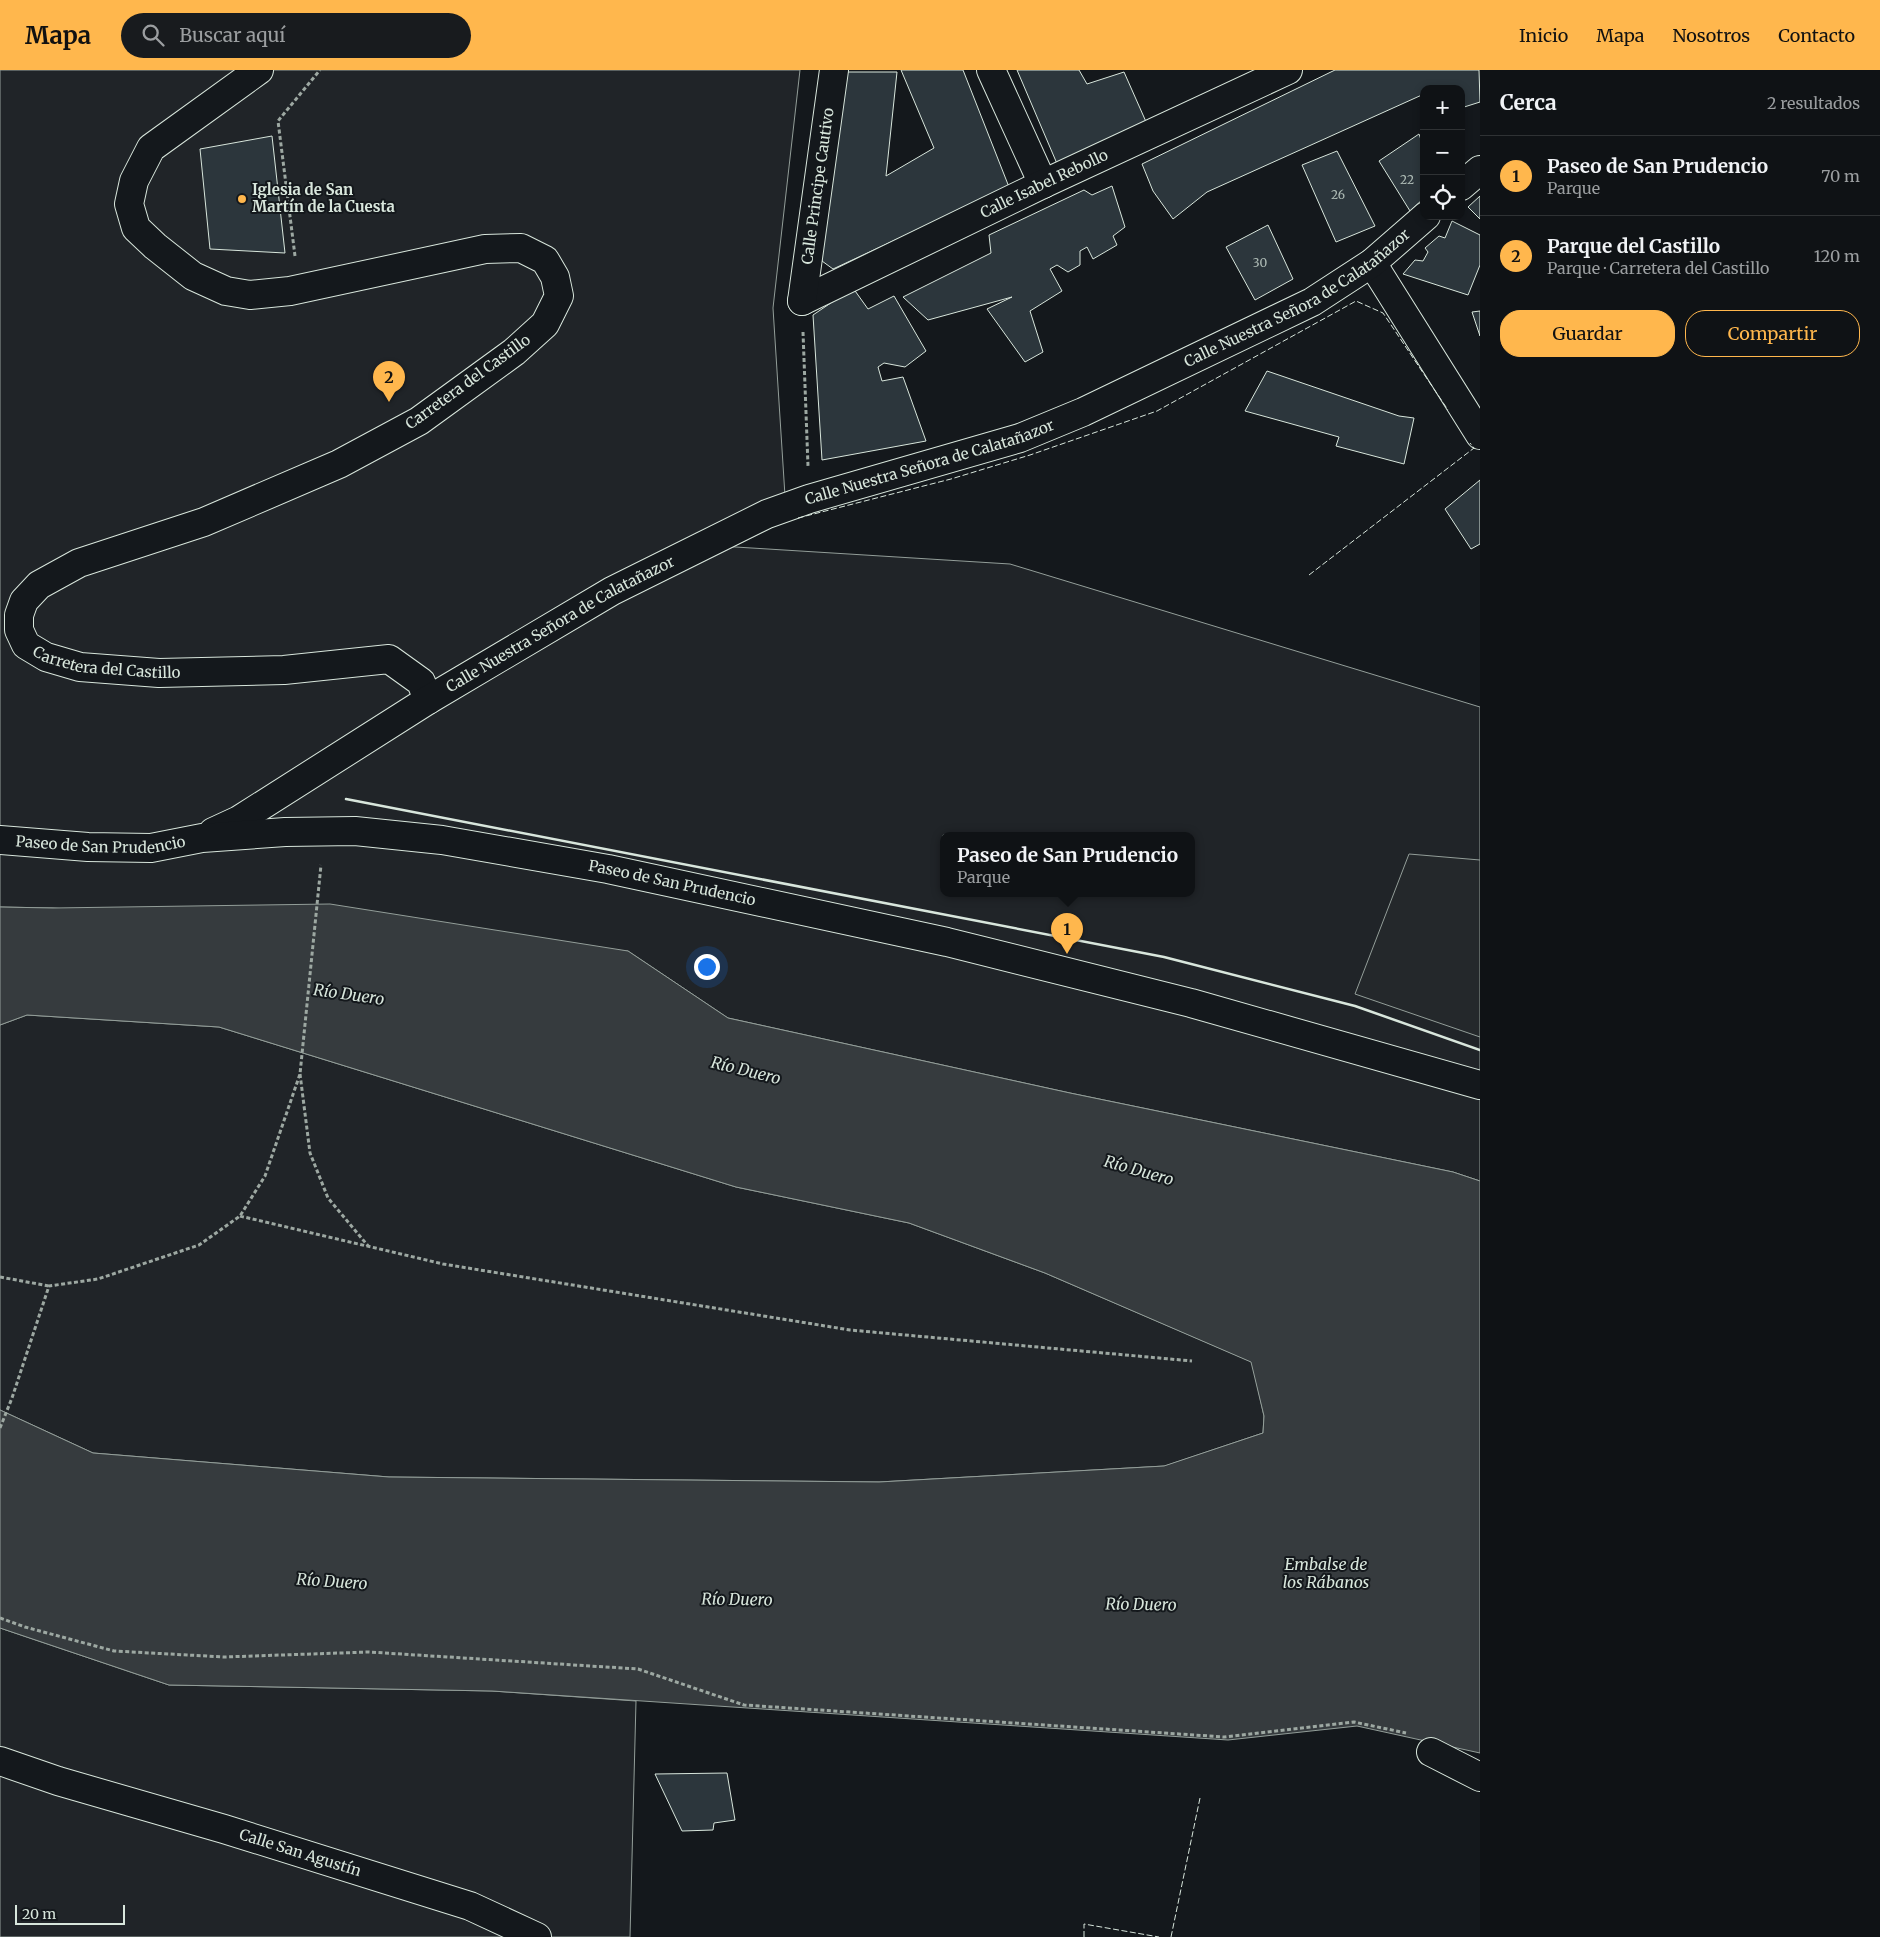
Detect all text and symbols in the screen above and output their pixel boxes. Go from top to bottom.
search box [121,13,471,58]
text: Mapa [25,20,91,51]
icon: search [139,21,167,49]
text: Buscar aquí [179,23,285,47]
text: Inicio [1519,24,1568,47]
text: Mapa [1596,24,1645,47]
text: Nosotros [1673,24,1750,47]
text: Contacto [1778,24,1855,47]
map controls [1420,85,1465,220]
button: + [1420,85,1465,130]
text: Cerca [1500,89,1557,116]
text: 2 resultados [1767,93,1860,113]
street label: Calle Principe Cautivo [797,106,838,266]
button: − [1420,130,1465,175]
street label: Calle Isabel Rebollo [977,145,1111,222]
text: Paseo de San Prudencio [1547,154,1768,178]
text: 1 [1512,166,1520,186]
text: 70 m [1821,166,1860,186]
house number: 22 [1400,172,1414,187]
button: locate [1420,175,1465,220]
text: Parque [1547,178,1600,198]
place label: Iglesia de San Martín de la Cuesta [252,180,396,216]
house number: 26 [1331,187,1345,202]
marker: Iglesia de San Martín de la Cuesta [236,193,248,205]
street label: Calle Nuestra Señora de Calatañazor [1181,224,1414,371]
text: Parque del Castillo [1547,234,1720,258]
text: 2 [1511,246,1521,266]
text: 120 m [1814,246,1860,266]
house number: 30 [1253,255,1267,270]
text: Parque · Carretera del Castillo [1547,258,1769,278]
button: Guardar [1500,310,1675,357]
button: Compartir [1685,310,1860,357]
street label: Carretera del Castillo [401,330,534,433]
pin: 2 [373,361,405,402]
street label: Calle Nuestra Señora de Calatañazor [803,415,1057,509]
street label: Calle Nuestra Señora de Calatañazor [442,552,677,696]
street label: Carretera del Castillo [29,641,181,682]
street label: Paseo de San Prudencio [15,831,187,857]
popup [940,832,1195,897]
text: Paseo de San Prudencio [957,843,1178,867]
street label: Paseo de San Prudencio [587,856,758,910]
text: Parque [957,867,1010,887]
pin: 1 [1051,913,1083,954]
your location [694,954,720,980]
water label: Río Duero [312,979,386,1009]
water label: Río Duero [709,1052,783,1088]
water label: Río Duero [1102,1151,1176,1189]
water label: Embalse de los Rábanos [1283,1554,1370,1592]
water label: Río Duero [296,1569,368,1593]
water label: Río Duero [701,1588,773,1610]
water label: Río Duero [1105,1593,1177,1615]
street label: Calle San Agustín [237,1824,364,1880]
scale bar [15,1902,125,1925]
text: 20 m [22,1905,56,1923]

